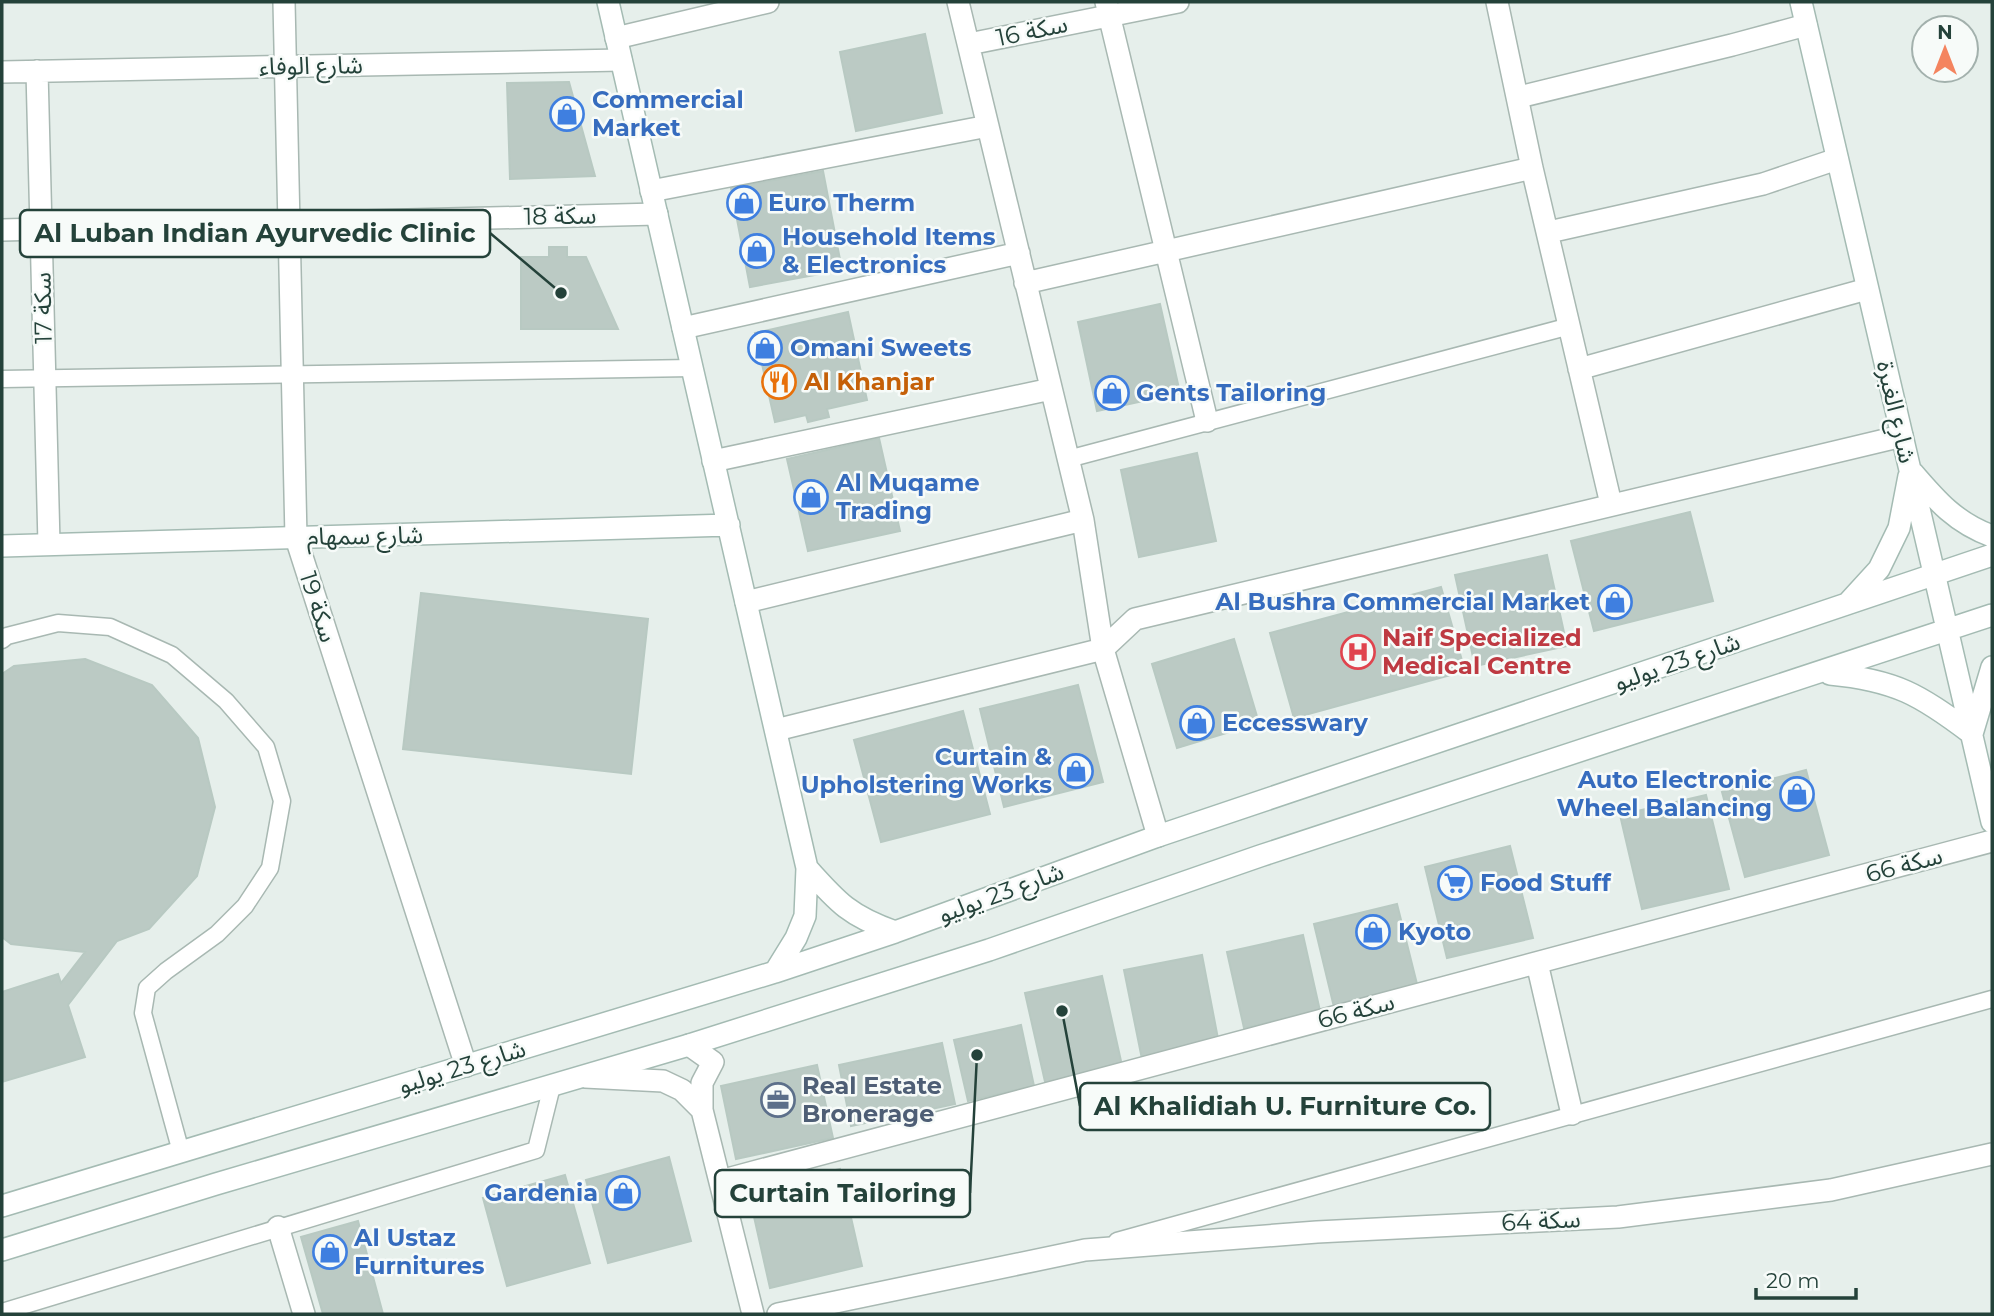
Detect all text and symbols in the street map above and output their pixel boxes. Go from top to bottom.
street label: سكة 16 [994,9,1070,52]
north arrow [1910,14,1980,84]
text: N [1937,21,1953,44]
street label: شارع الوفاء [259,50,363,84]
place label: Commercial Market [592,85,744,142]
shop icon: Commercial Market [548,95,586,133]
shop icon: Euro Therm [725,184,763,222]
place label: Euro Therm [768,188,915,217]
street label: سكة 18 [523,200,597,231]
callout: Al Luban Indian Ayurvedic Clinic [20,210,490,257]
text: Al Luban Indian Ayurvedic Clinic [33,217,476,249]
place label: Household Items & Electronics [782,222,996,279]
shop icon: Household Items & Electronics [738,232,776,270]
street label: سكة 17 [27,272,58,344]
shop icon: Omani Sweets [746,329,784,367]
place label: Omani Sweets [790,333,972,362]
street label: شارع الغبرة [1868,358,1922,467]
restaurant icon: Al Khanjar [760,363,798,401]
place label: Al Khanjar [803,367,935,396]
shop icon: Gents Tailoring [1093,374,1131,412]
place label: Gents Tailoring [1136,378,1326,407]
place label: Al Muqame Trading [835,468,980,525]
shop icon: Al Muqame Trading [792,478,830,516]
street label: شارع سمهام [306,520,424,555]
street label: سكة 19 [294,568,343,646]
shop icon: Al Bushra Commercial Market [1596,583,1634,621]
place label: Al Bushra Commercial Market [1214,587,1591,616]
place label: Naif Specialized Medical Centre [1382,623,1582,680]
street label: شارع 23 يوليو [1610,626,1745,699]
hospital icon: Naif Specialized Medical Centre [1339,633,1377,671]
shop icon: Eccesswary [1178,704,1216,742]
place label: Eccesswary [1222,708,1369,737]
place label: Curtain & Upholstering Works [801,742,1052,799]
shop icon: Curtain & Upholstering Works [1057,752,1095,790]
place label: Auto Electronic Wheel Balancing [1557,765,1772,822]
shop icon: Auto Electronic Wheel Balancing [1778,775,1816,813]
street label: سكة 66 [1862,840,1945,889]
street label: شارع 23 يوليو [934,856,1069,931]
supermarket icon: Food Stuff [1436,864,1474,902]
place label: Food Stuff [1480,868,1613,897]
shop icon: Kyoto [1354,913,1392,951]
place label: Kyoto [1398,917,1471,946]
street label: سكة 66 [1314,986,1397,1035]
street label: شارع 23 يوليو [395,1033,530,1102]
place label: Real Estate Bronerage [802,1071,942,1128]
office icon: Real Estate Bronerage [759,1081,797,1119]
callout: Al Khalidiah U. Furniture Co. [1080,1083,1490,1130]
text: Al Khalidiah U. Furniture Co. [1093,1090,1476,1122]
callout: Curtain Tailoring [715,1170,970,1217]
shop icon: Gardenia [604,1174,642,1212]
text: Curtain Tailoring [729,1177,957,1209]
place label: Gardenia [484,1178,598,1207]
street label: سكة 64 [1501,1204,1581,1237]
place label: Al Ustaz Furnitures [353,1223,485,1280]
shop icon: Al Ustaz Furnitures [311,1233,349,1271]
scale bar [1756,1256,1856,1300]
text: 20 m [1766,1268,1820,1293]

